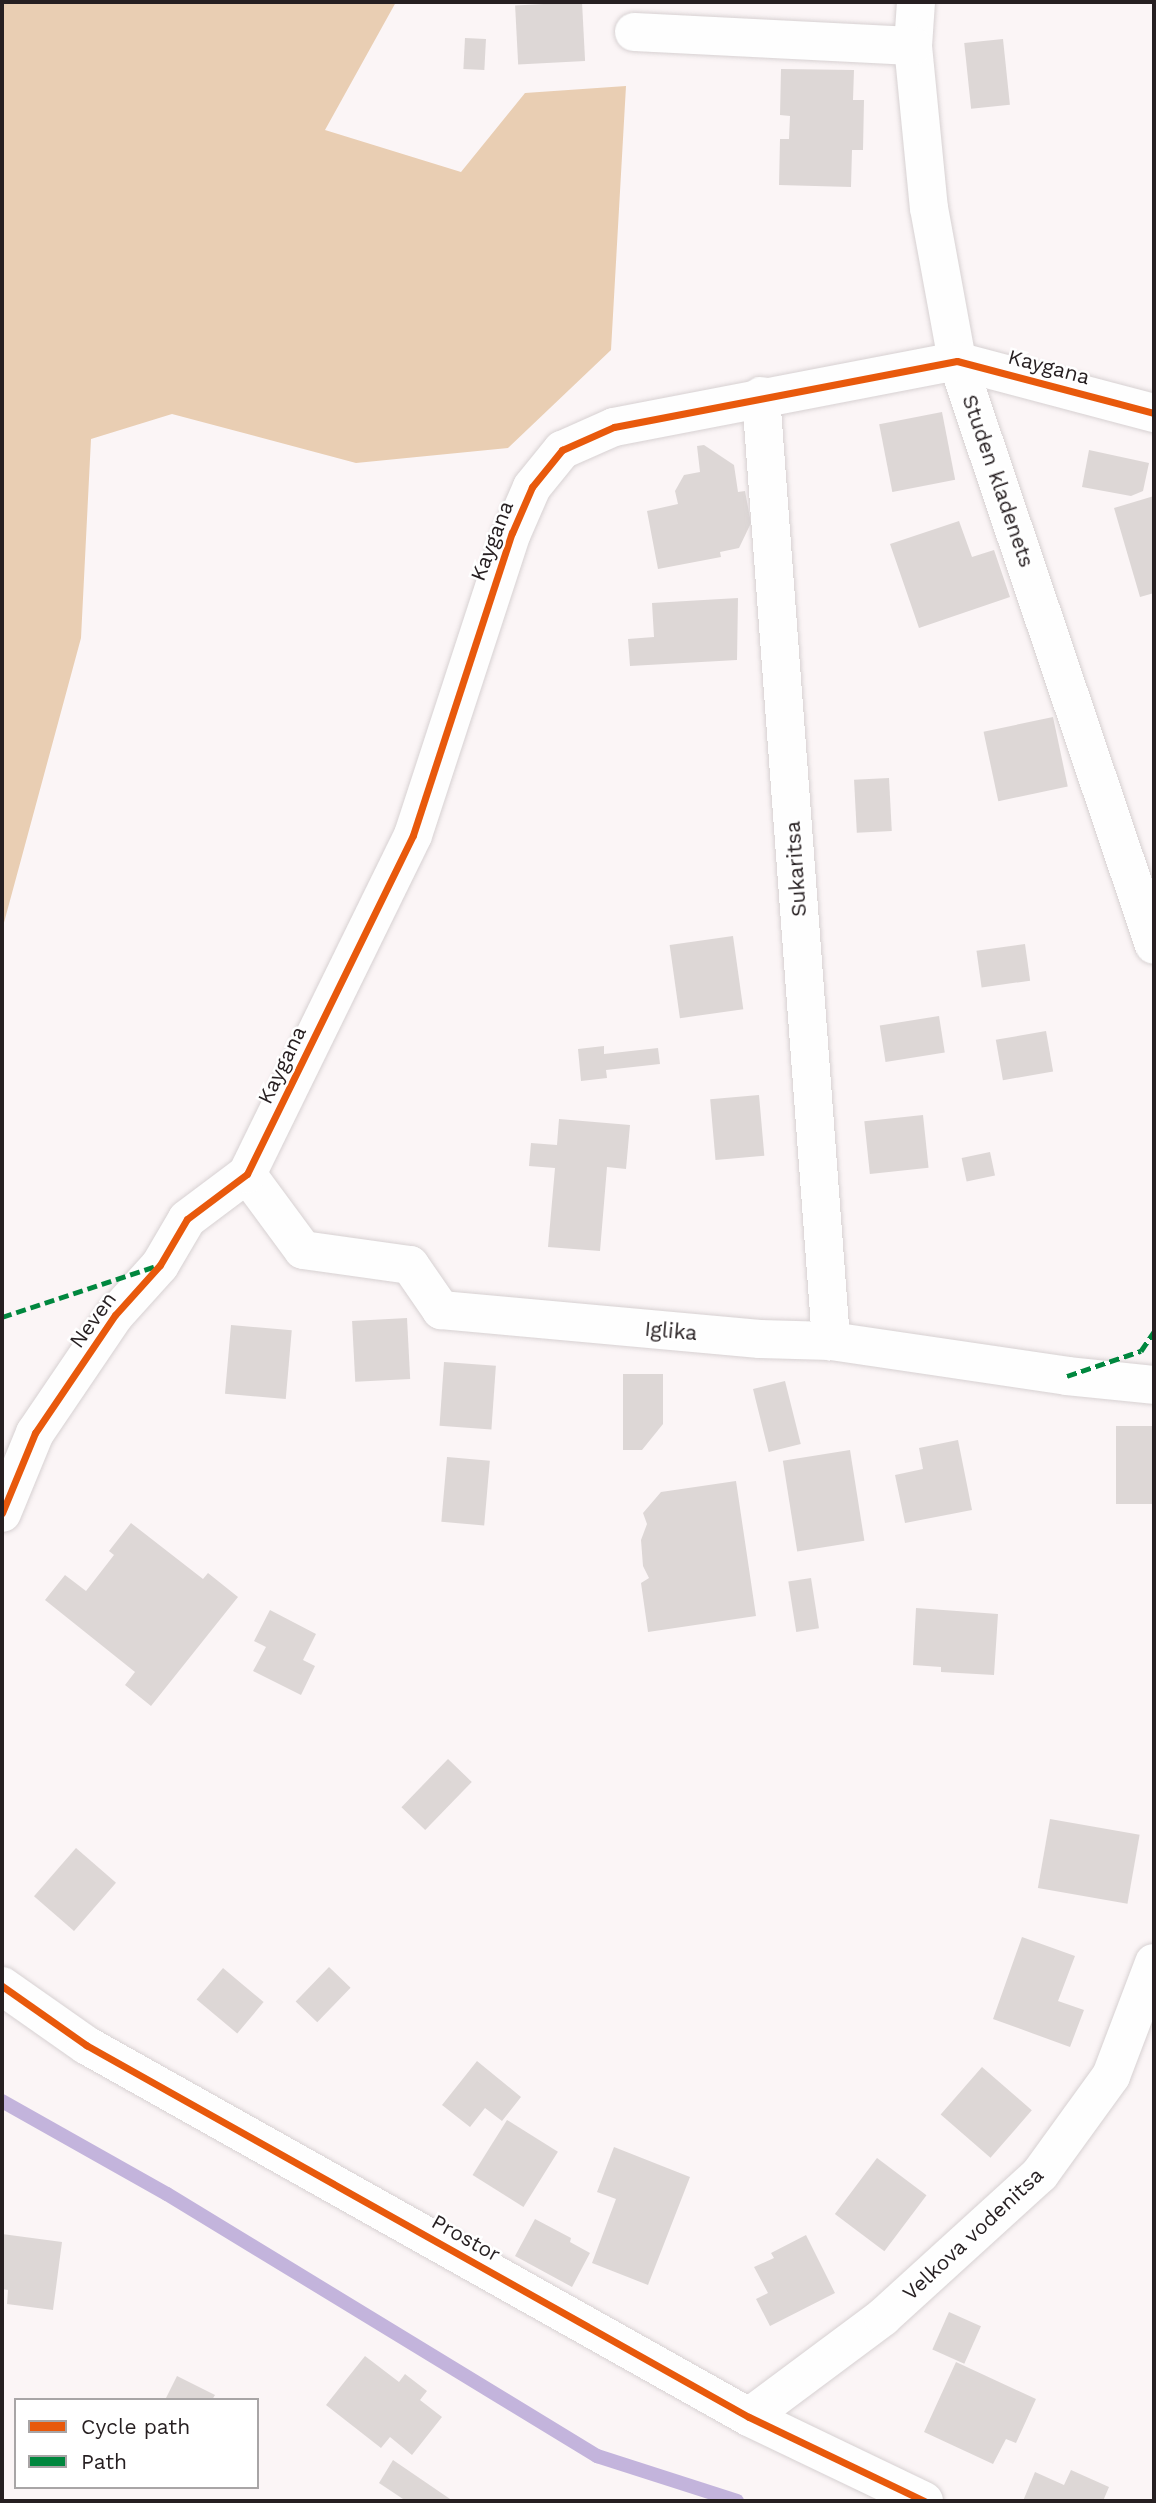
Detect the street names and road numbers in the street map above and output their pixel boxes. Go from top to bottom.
street label: Kaygana [1005,344,1093,390]
street label: Studen kladenets [957,391,1039,571]
street label: Kaygana [465,497,519,585]
street label: Sukaritsa [780,820,812,918]
street label: Kaygana [252,1022,312,1108]
street label: Neven [64,1287,122,1353]
street label: Iglika [644,1316,698,1346]
street label: Velkova vodenitsa [897,2162,1049,2306]
street label: Prostor [427,2209,505,2267]

